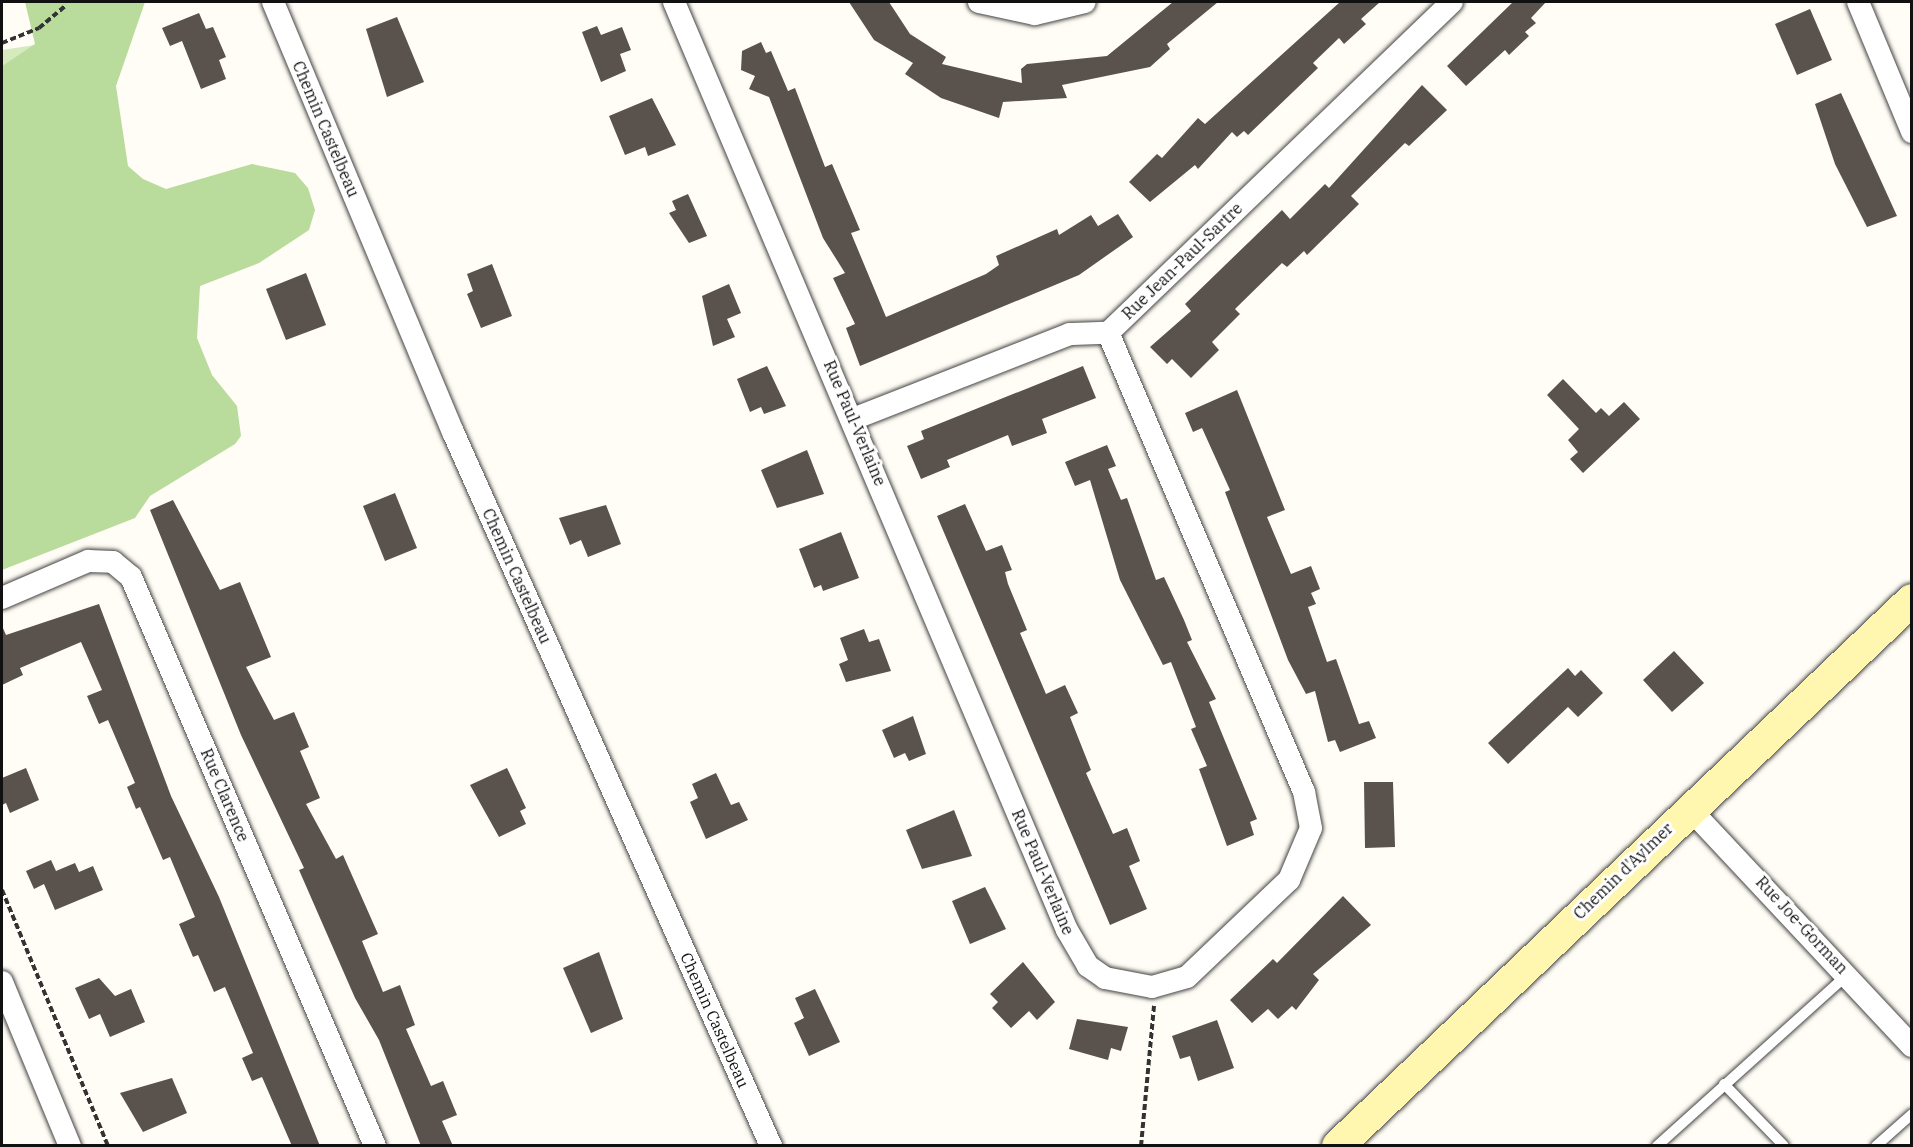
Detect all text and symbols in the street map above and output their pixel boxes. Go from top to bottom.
street label: Chemin Castelbeau [289,58,363,200]
street label: Rue Jean-Paul-Sartre [1118,199,1246,323]
street label: Rue Paul-Verlaine [820,357,890,489]
street label: Chemin Castelbeau [479,505,555,647]
street label: Rue Clarence [197,746,253,844]
street label: Rue Paul-Verlaine [1008,806,1078,938]
street label: Chemin d'Aylmer [1569,819,1677,923]
street label: Rue Joe-Gorman [1752,872,1852,978]
street label: Chemin Castelbeau [677,949,753,1091]

